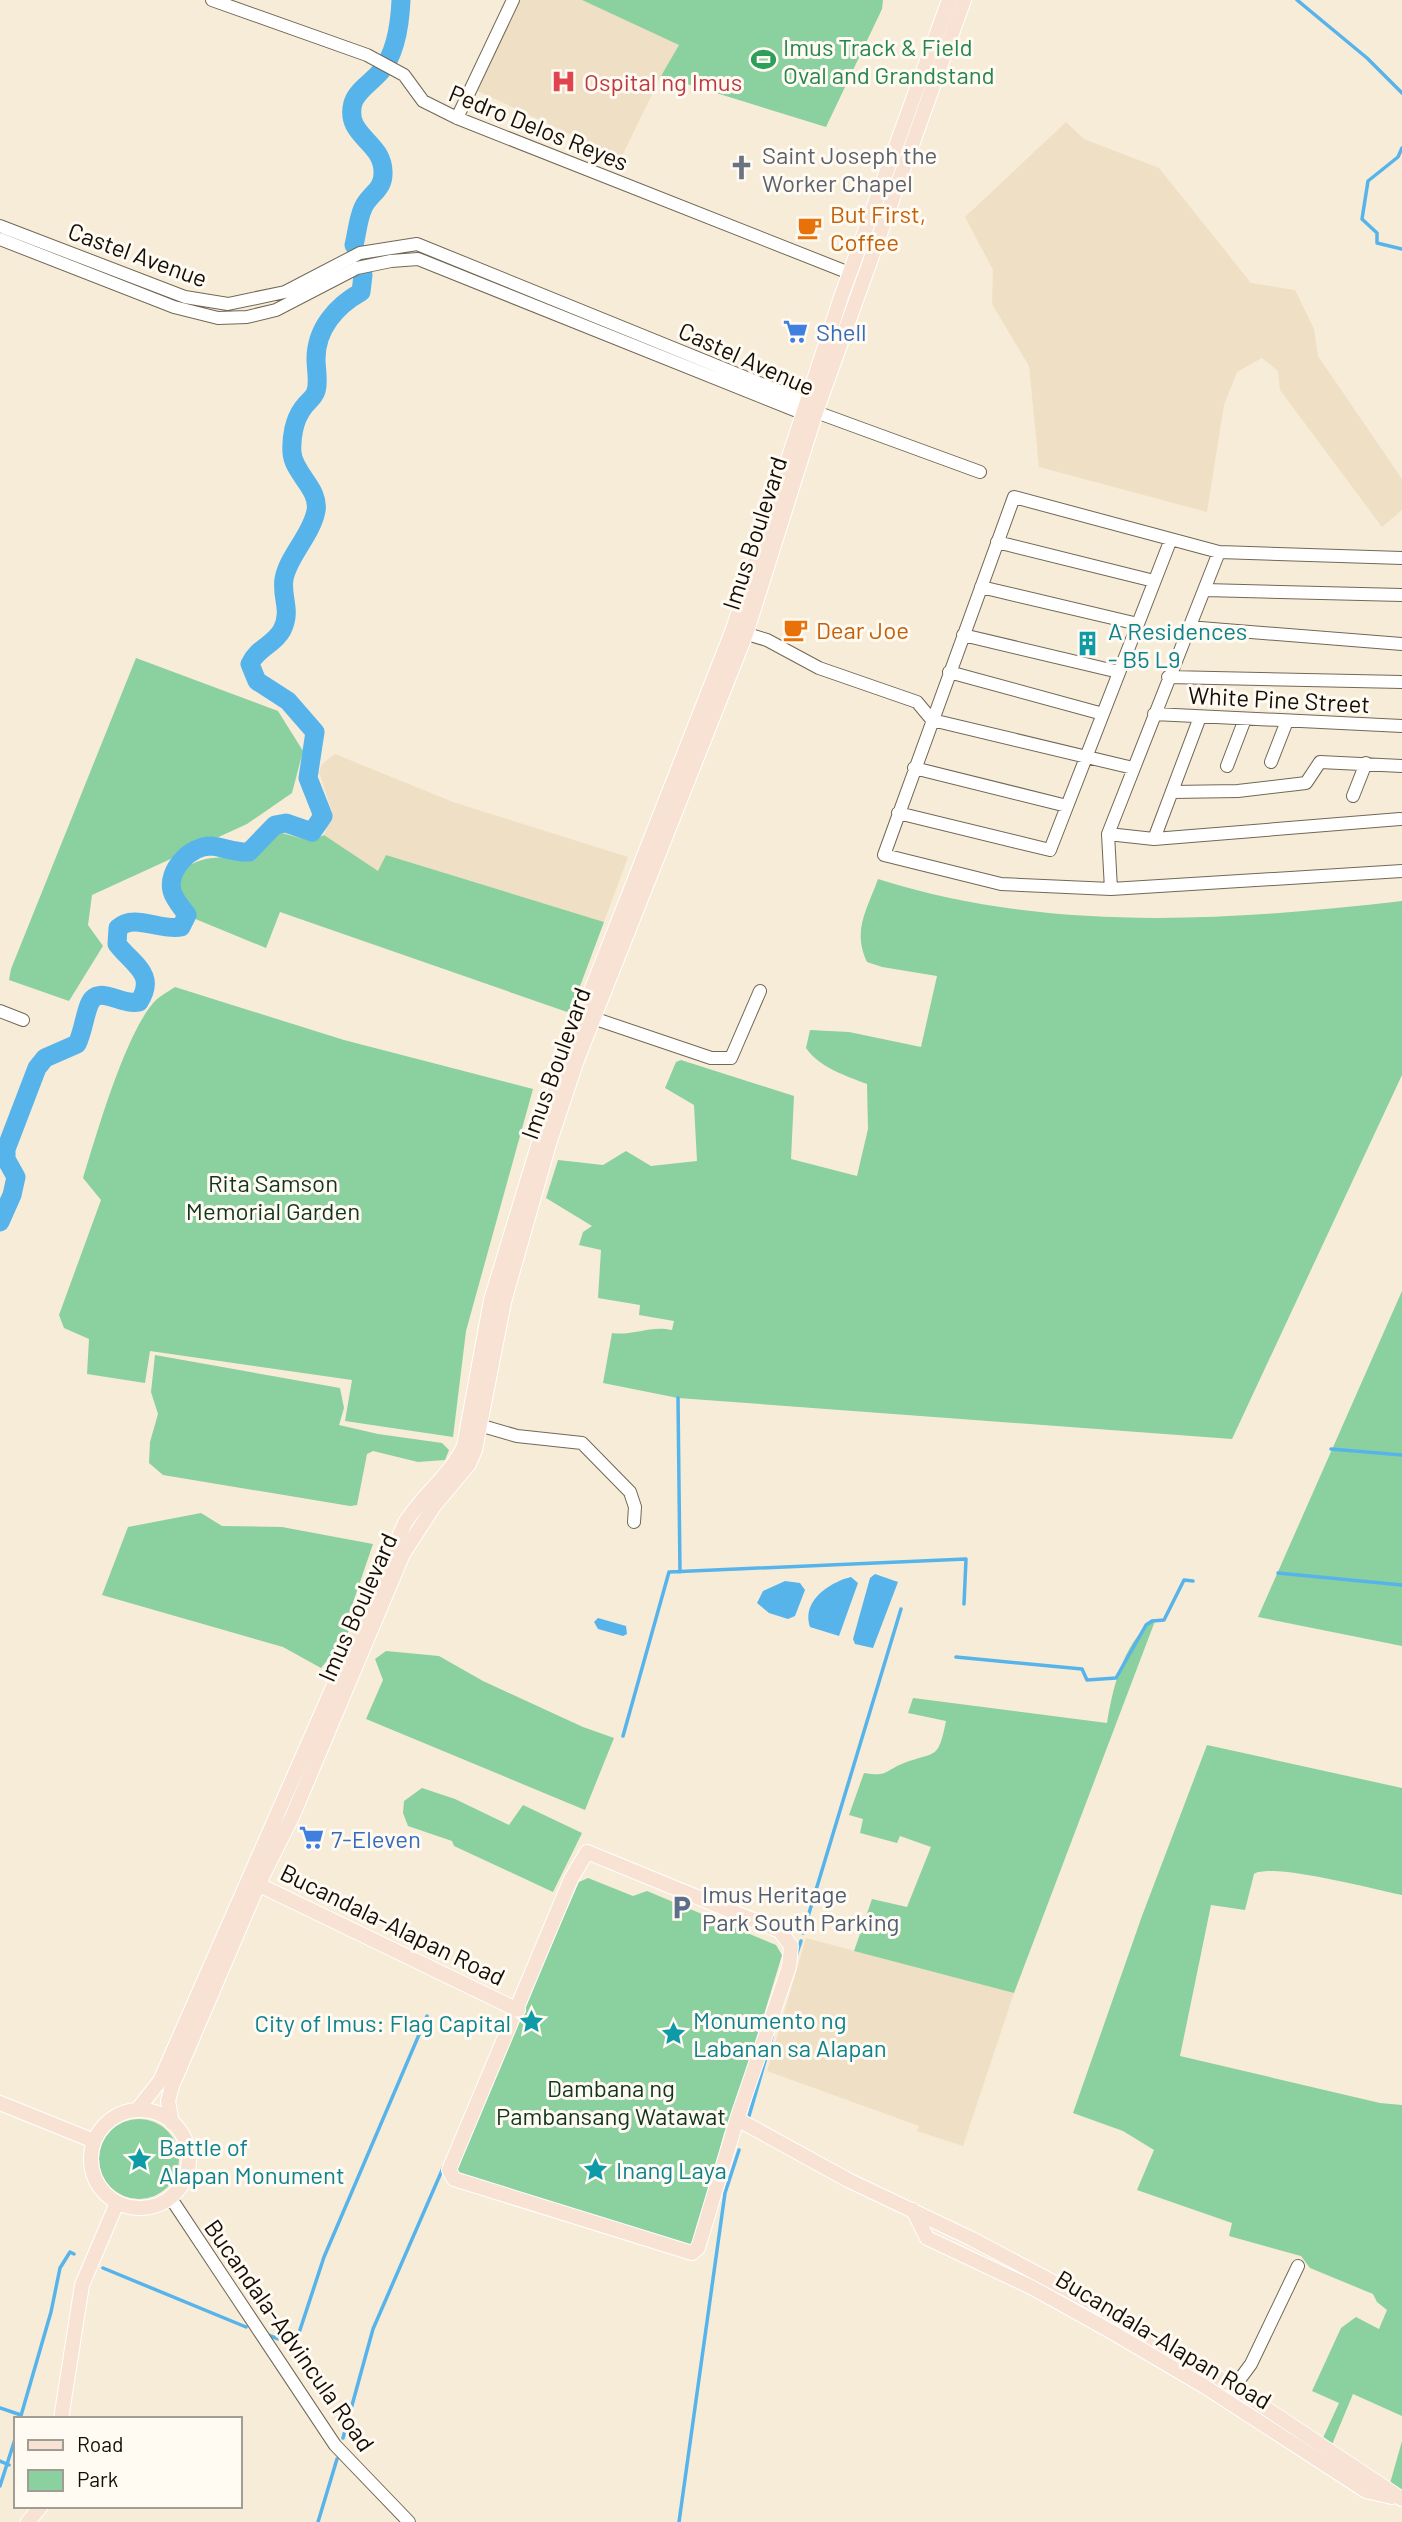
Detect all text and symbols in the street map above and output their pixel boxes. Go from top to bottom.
place label: Imus Track & Field Oval and Grandstand [783,32,995,89]
sports icon: Imus Track & Field Oval and Grandstand [749,46,777,74]
hospital icon: Ospital ng Imus [550,67,578,95]
place label: Ospital ng Imus [584,67,742,96]
street label: Pedro Delos Reyes [445,78,633,176]
place label: Saint Joseph the Worker Chapel [762,140,937,197]
church icon: Saint Joseph the Worker Chapel [728,154,756,182]
place label: But First, Coffee [830,199,926,256]
cafe icon: But First, Coffee [796,213,824,241]
street label: Castel Avenue [64,215,212,293]
street label: Castel Avenue [674,315,820,401]
supermarket icon: Shell [782,317,810,345]
place label: Shell [816,317,867,346]
street label: Imus Boulevard [716,453,792,613]
cafe icon: Dear Joe [782,615,810,643]
place label: Dear Joe [816,615,909,644]
place label: A Residences - B5 L9 [1108,616,1247,673]
building icon: A Residences - B5 L9 [1074,630,1102,658]
street label: White Pine Street [1187,680,1371,718]
street label: Imus Boulevard [514,983,596,1143]
park label: Rita Samson Memorial Garden [186,1168,360,1225]
street label: Imus Boulevard [311,1528,403,1686]
supermarket icon: 7-Eleven [297,1824,325,1852]
place label: 7-Eleven [331,1824,421,1853]
street label: Bucandala-Alapan Road [276,1857,510,1991]
place label: Imus Heritage Park South Parking [702,1879,899,1936]
parking icon: Imus Heritage Park South Parking [668,1893,696,1921]
place label: Monumento ng Labanan sa Alapan [693,2005,887,2062]
place label: City of Imus: Flag Capital [254,2008,511,2037]
place icon: City of Imus: Flag Capital [517,2008,545,2036]
place icon: Monumento ng Labanan sa Alapan [659,2019,687,2047]
park label: Dambana ng Pambansang Watawat [496,2073,726,2130]
place label: Battle of Alapan Monument [159,2132,345,2189]
place icon: Battle of Alapan Monument [125,2146,153,2174]
place icon: Inang Laya [582,2155,610,2183]
place label: Inang Laya [616,2155,727,2184]
street label: Bucandala-Advincula Road [199,2213,381,2457]
street label: Bucandala-Alapan Road [1051,2263,1277,2415]
legend [14,2417,242,2508]
text: Road [77,2431,123,2456]
text: Park [77,2466,118,2491]

